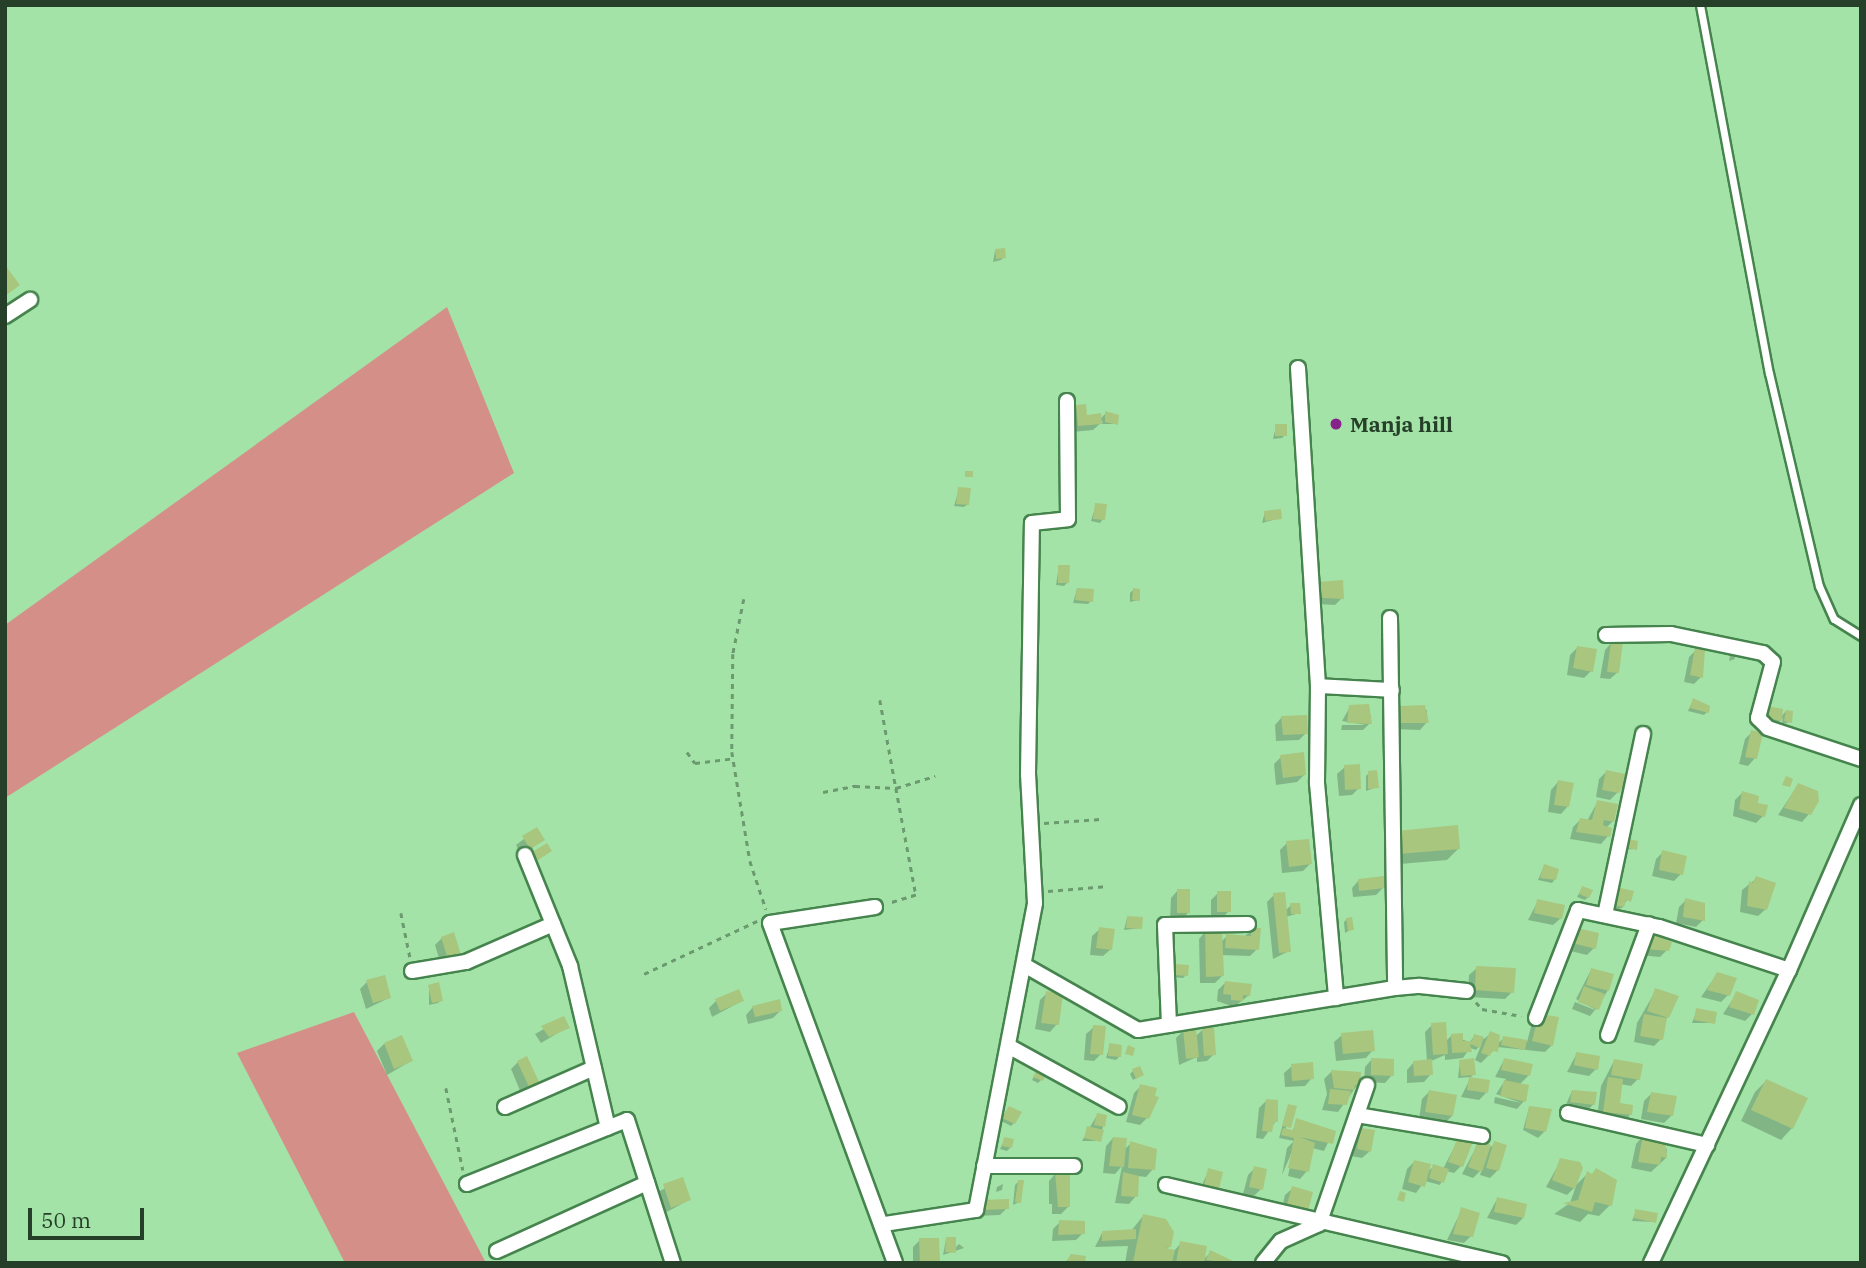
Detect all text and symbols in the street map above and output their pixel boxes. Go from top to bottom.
place label: Manja hill [1350,411,1453,437]
marker: Manja hill [1328,416,1344,432]
scale bar [32,1194,147,1238]
text: 50 m [41,1206,91,1234]

